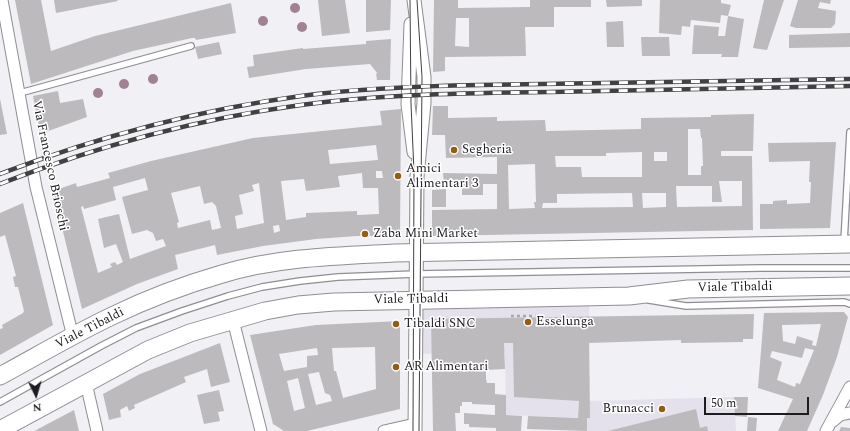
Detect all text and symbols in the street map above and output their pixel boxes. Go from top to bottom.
street label: Via Francesco Brioschi [28,99,70,233]
place label: Segheria [462,142,512,158]
marker: Segheria [449,145,459,155]
place label: Amici Alimentari 3 [406,161,478,192]
marker: Amici Alimentari 3 [393,171,403,181]
place label: Zaba Mini Market [373,226,478,242]
marker: Zaba Mini Market [360,229,370,239]
street label: Viale Tibaldi [697,280,773,296]
street label: Viale Tibaldi [373,292,449,308]
street label: Viale Tibaldi [53,305,127,353]
place label: Esselunga [536,314,594,330]
place label: Tibaldi SNC [404,316,476,332]
marker: Esselunga [523,317,533,327]
marker: Tibaldi SNC [391,319,401,329]
place label: AR Alimentari [404,359,488,375]
marker: AR Alimentari [391,362,401,372]
north arrow [16,375,56,415]
scale bar [706,389,811,415]
text: 50 m [711,394,736,413]
text: N [32,399,42,416]
place label: Brunacci [603,401,654,417]
marker: Brunacci [657,404,667,414]

